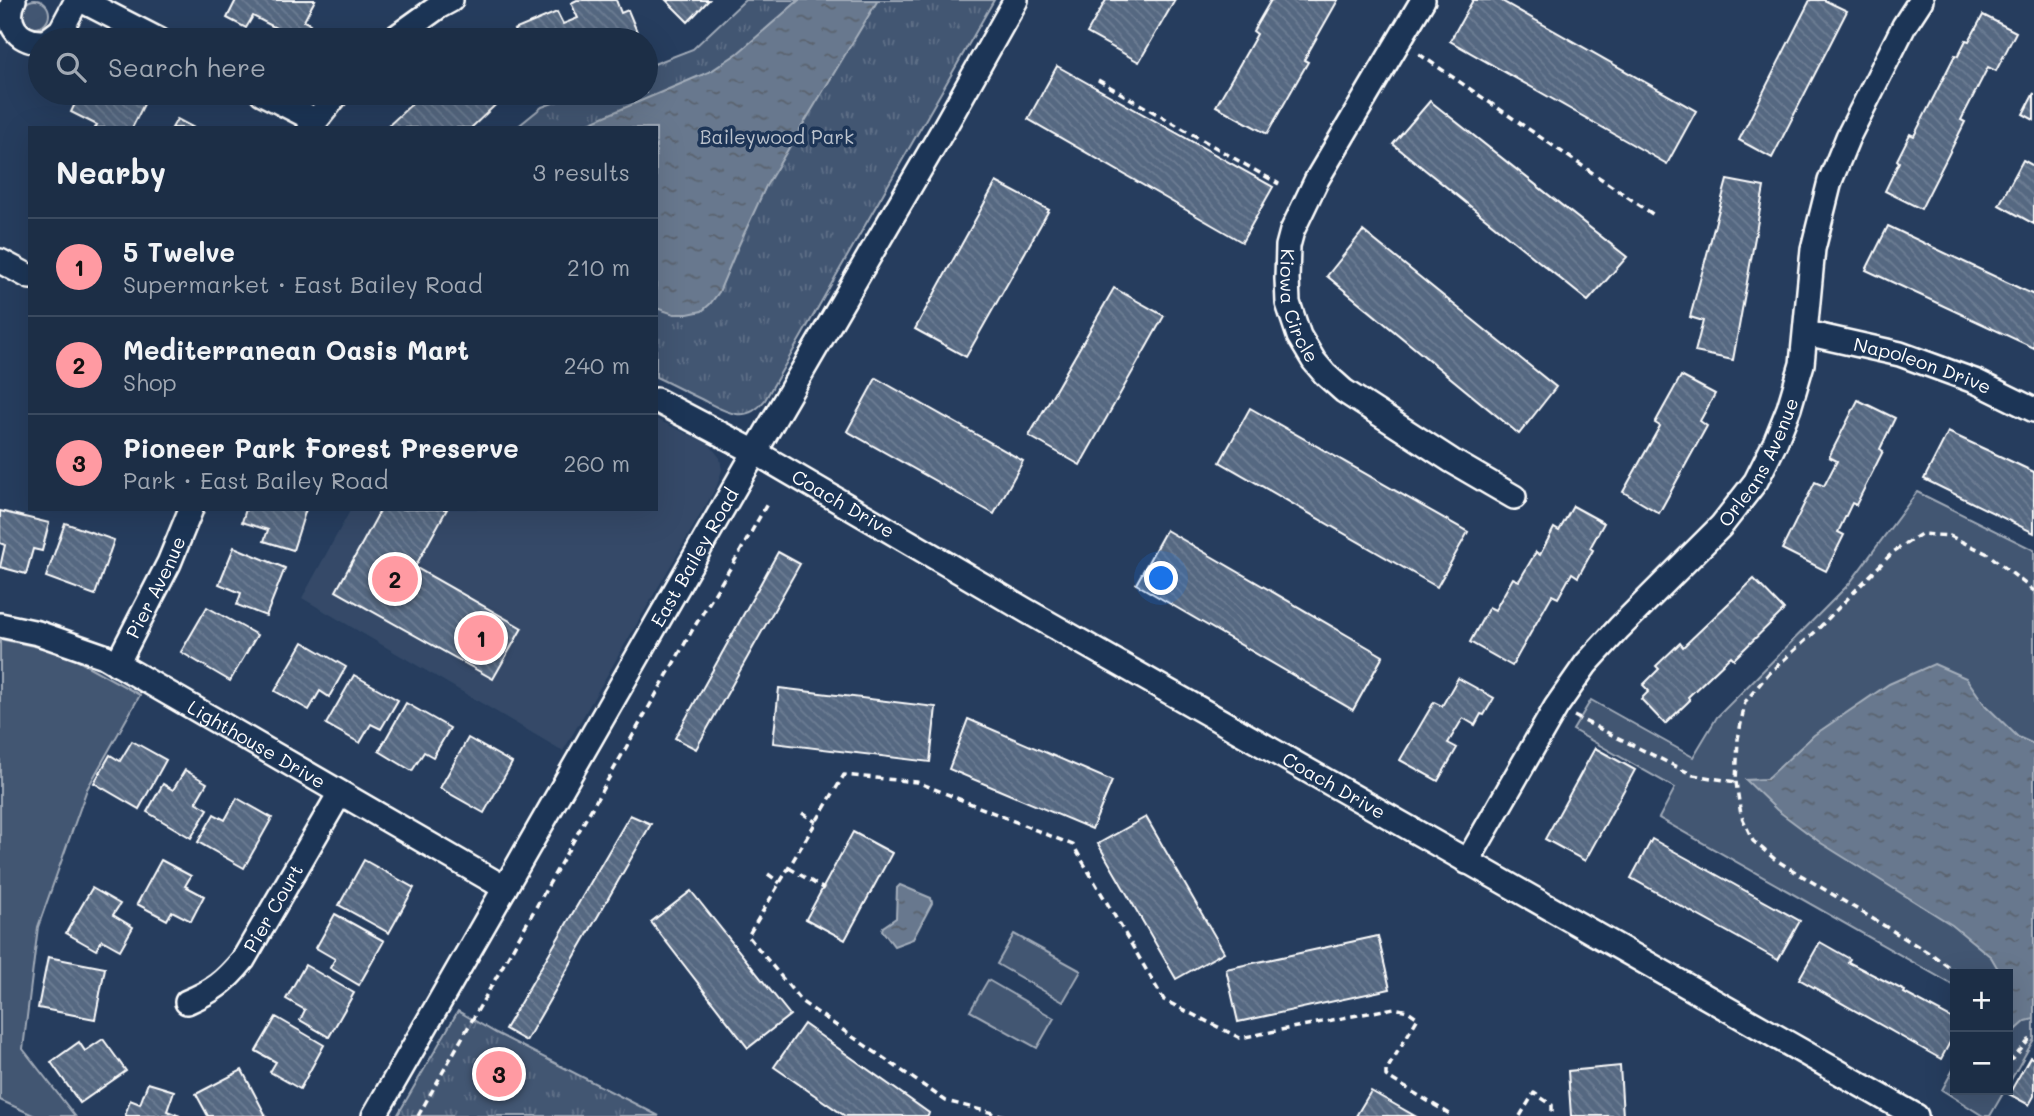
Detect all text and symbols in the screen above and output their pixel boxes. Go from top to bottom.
search box [28,28,658,105]
icon: search [52,48,90,86]
text: Search here [108,50,266,84]
park label: Baileywood Park [700,124,854,149]
text: Nearby [56,152,166,192]
text: 3 results [533,157,630,187]
text: 5 Twelve [123,235,235,269]
street label: Kiowa Circle [1275,248,1325,367]
text: 1 [74,252,84,282]
text: 210 m [567,252,630,282]
text: Supermarket · East Bailey Road [123,269,483,299]
street label: Napoleon Drive [1851,331,1996,399]
text: Mediterranean Oasis Mart [123,333,469,367]
text: 2 [73,350,85,380]
text: 240 m [564,350,630,380]
text: Shop [123,367,177,397]
street label: Orleans Avenue [1712,395,1803,531]
text: Pioneer Park Forest Preserve [123,431,519,465]
text: 3 [72,448,86,478]
text: 260 m [563,448,630,478]
street label: Coach Drive [788,463,899,543]
text: Park · East Bailey Road [123,465,388,495]
street label: East Bailey Road [644,483,744,631]
street label: Pier Avenue [119,532,191,642]
pin: 2 [372,553,418,605]
your location [1144,561,1178,595]
pin: 1 [458,612,504,664]
street label: Lighthouse Drive [183,694,330,794]
street label: Coach Drive [1278,746,1390,824]
street label: Pier Court [237,859,308,956]
map controls [1950,969,2013,1095]
button: + [1950,969,2013,1032]
button: − [1950,1032,2013,1095]
pin: 3 [476,1048,522,1100]

